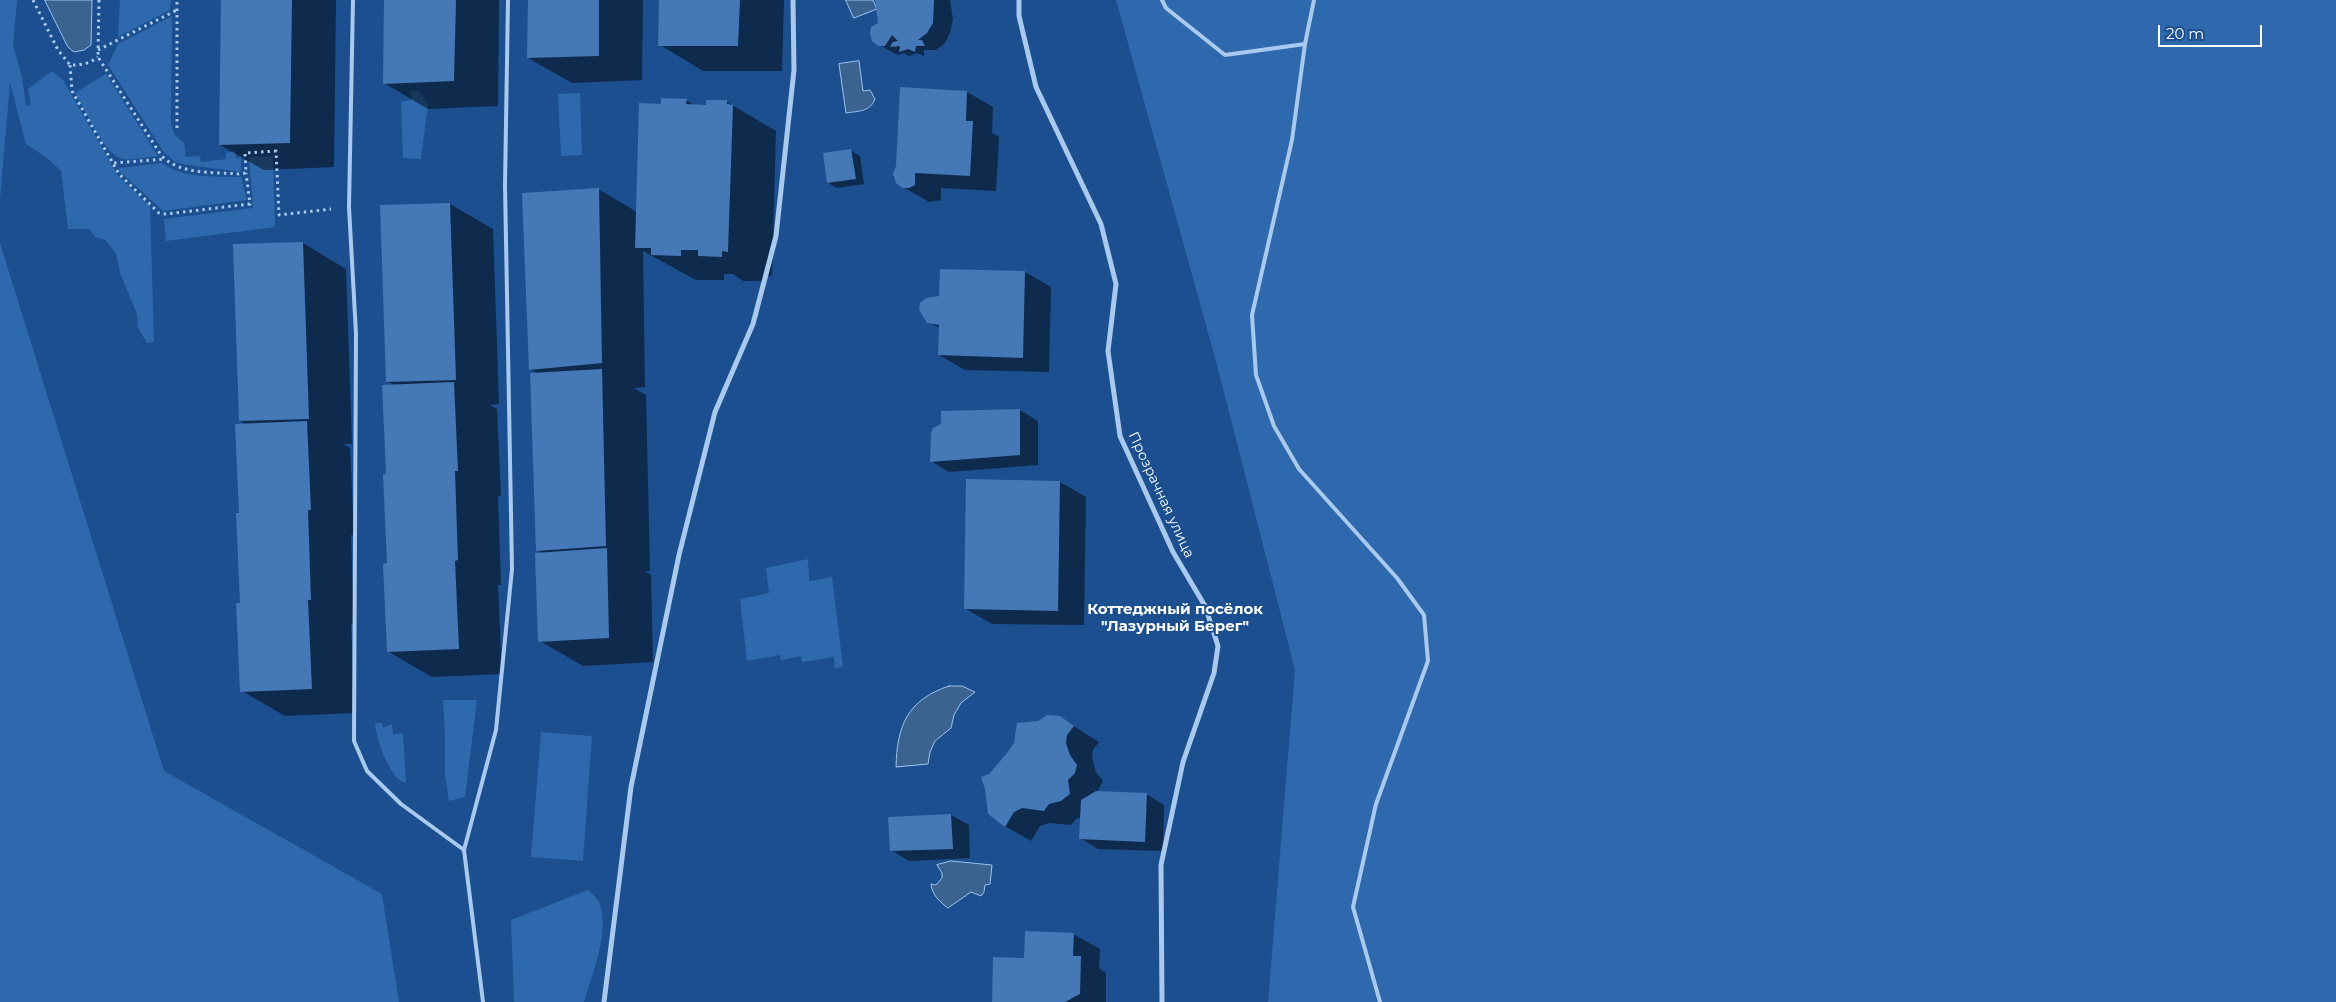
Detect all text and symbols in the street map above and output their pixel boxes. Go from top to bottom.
scale bar [2161,15,2265,47]
text: 20 m [2166,24,2204,43]
street label: Прозрачная улица [1124,429,1198,561]
district label: Коттеджный посёлок "Лазурный Берег" [1087,601,1263,636]

